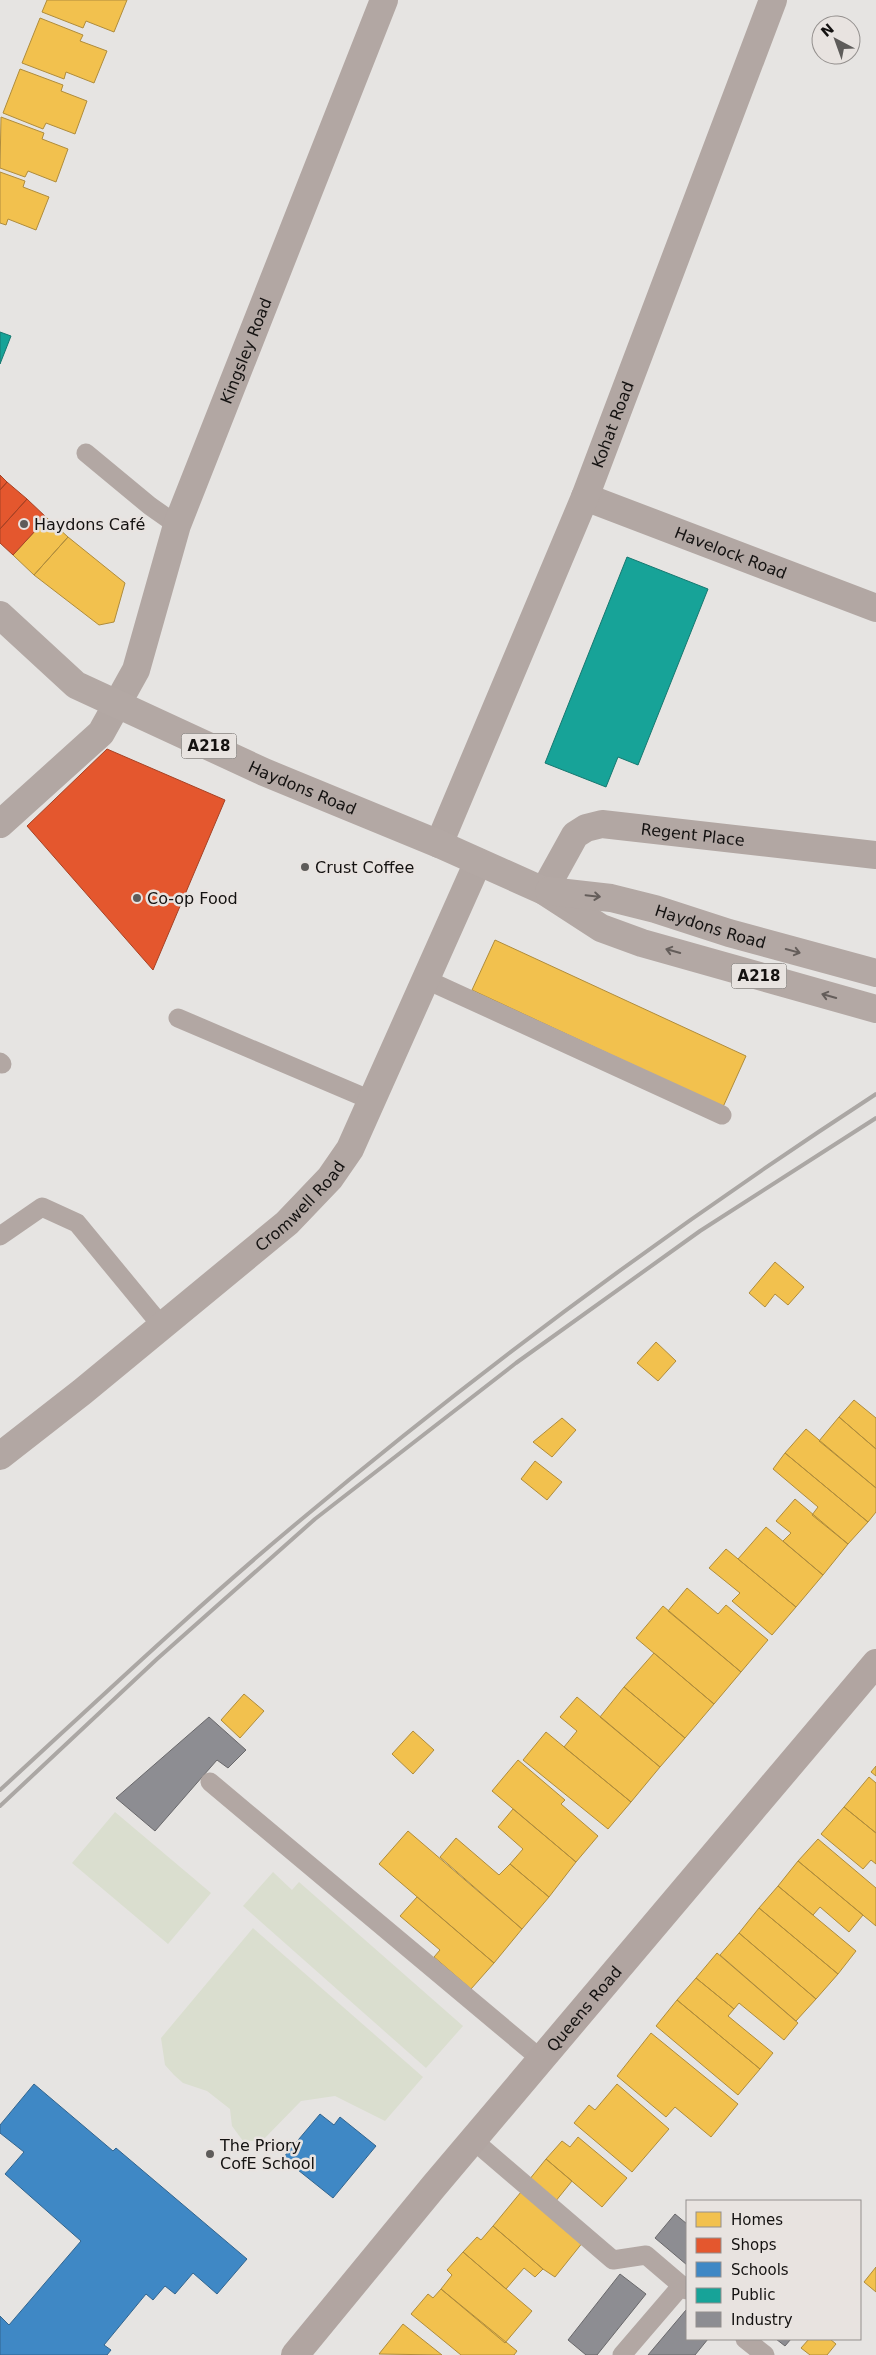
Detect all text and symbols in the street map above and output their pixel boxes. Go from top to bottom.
north arrow [811,15,861,65]
text: N [818,20,837,40]
street label: Kingsley Road [217,295,276,407]
street label: Kohat Road [588,379,638,471]
place label: Haydons Café [34,515,145,534]
marker: Haydons Café [18,518,30,530]
street label: Havelock Road [672,523,789,583]
road number: A218 [182,734,236,758]
street label: Haydons Road [245,757,359,819]
street label: Regent Place [640,819,746,850]
place label: Crust Coffee [315,858,414,877]
marker: Crust Coffee [299,861,311,873]
place label: Co-op Food [147,889,238,908]
one-way arrow [585,891,601,901]
marker: Co-op Food [131,892,143,904]
street label: Haydons Road [653,901,768,953]
one-way arrow [665,946,681,956]
one-way arrow [784,946,800,956]
road number: A218 [732,964,786,988]
one-way arrow [822,990,838,1000]
street label: Cromwell Road [251,1157,349,1255]
street label: Queens Road [543,1962,626,2056]
place label: The Priory CofE School [219,2136,315,2173]
marker: The Priory CofE School [204,2148,216,2160]
legend [686,2200,861,2340]
text: Homes [731,2211,783,2229]
text: Shops [731,2236,777,2254]
text: Schools [731,2261,789,2279]
text: Public [731,2286,775,2304]
text: Industry [731,2311,793,2329]

